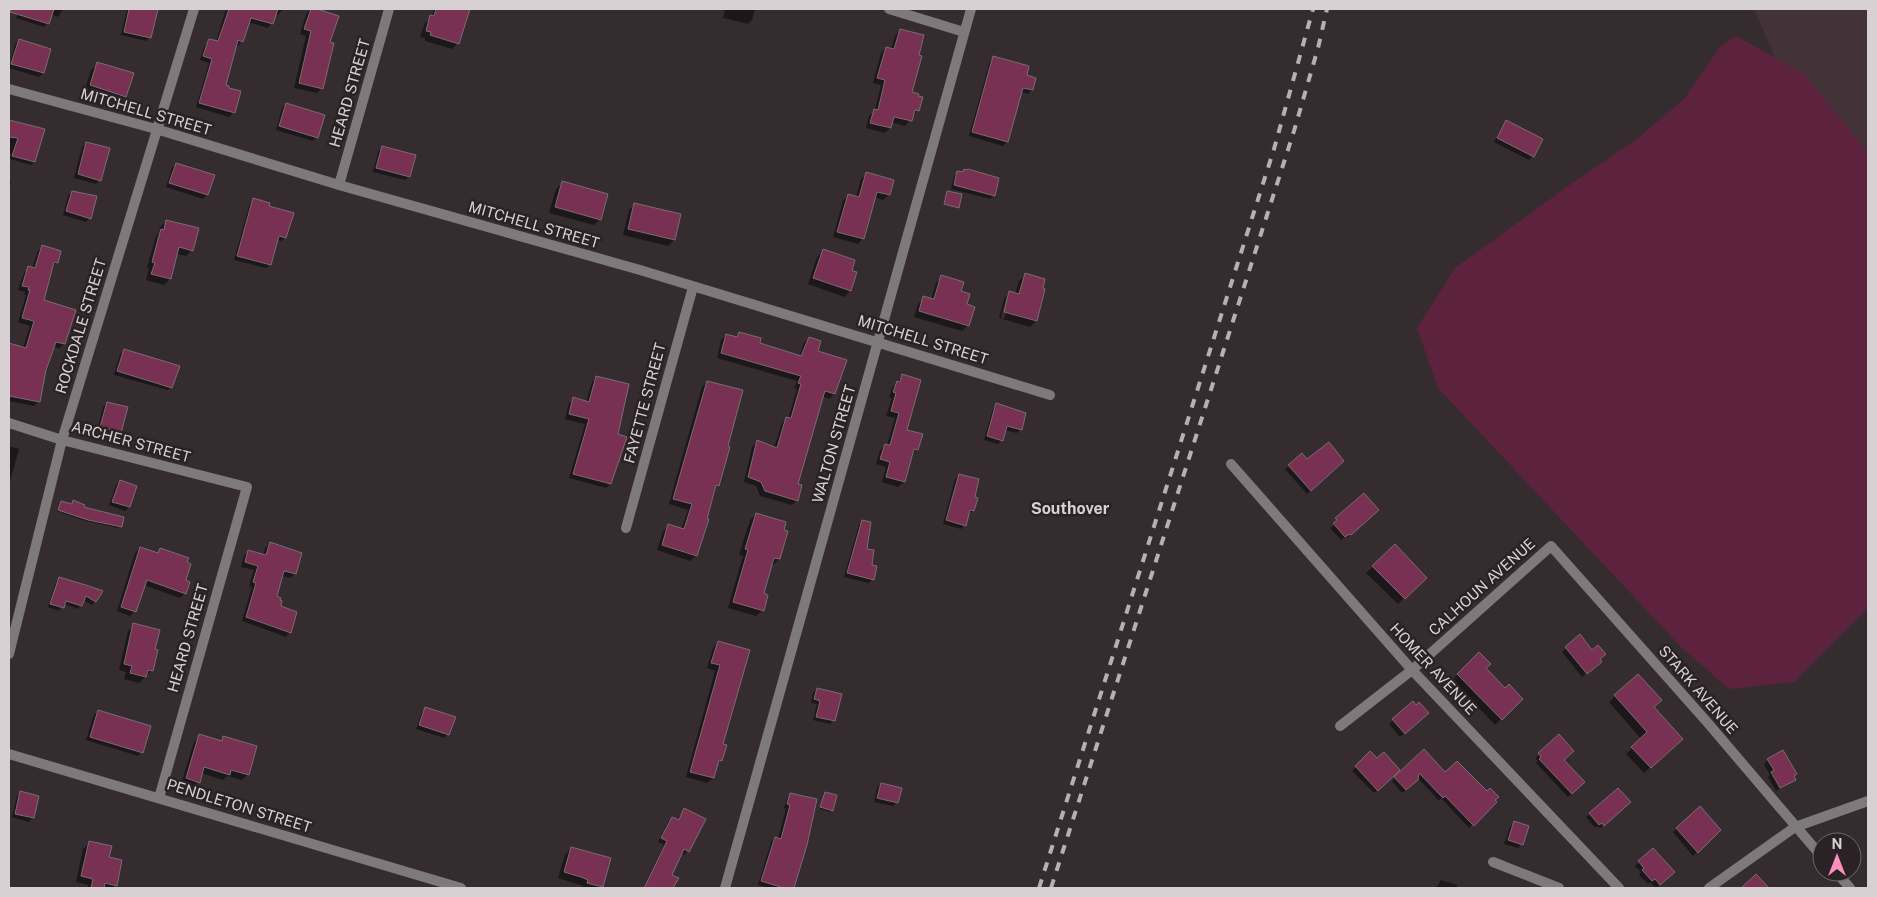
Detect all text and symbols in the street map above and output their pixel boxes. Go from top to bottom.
street label: HEARD STREET [326,36,373,149]
street label: MITCHELL STREET [79,85,214,138]
street label: MITCHELL STREET [467,198,602,251]
street label: ROCKDALE STREET [52,256,109,396]
street label: MITCHELL STREET [856,312,990,367]
street label: FAYETTE STREET [620,341,669,465]
street label: WALTON STREET [809,383,859,505]
street label: ARCHER STREET [70,417,193,466]
district label: Southover [1031,499,1110,518]
street label: CALHOUN AVENUE [1425,535,1538,639]
street label: HEARD STREET [164,581,211,694]
street label: HOMER AVENUE [1387,620,1480,718]
street label: STARK AVENUE [1655,642,1741,737]
street label: PENDLETON STREET [165,775,314,836]
north arrow [1812,832,1862,882]
text: N [1832,836,1842,852]

